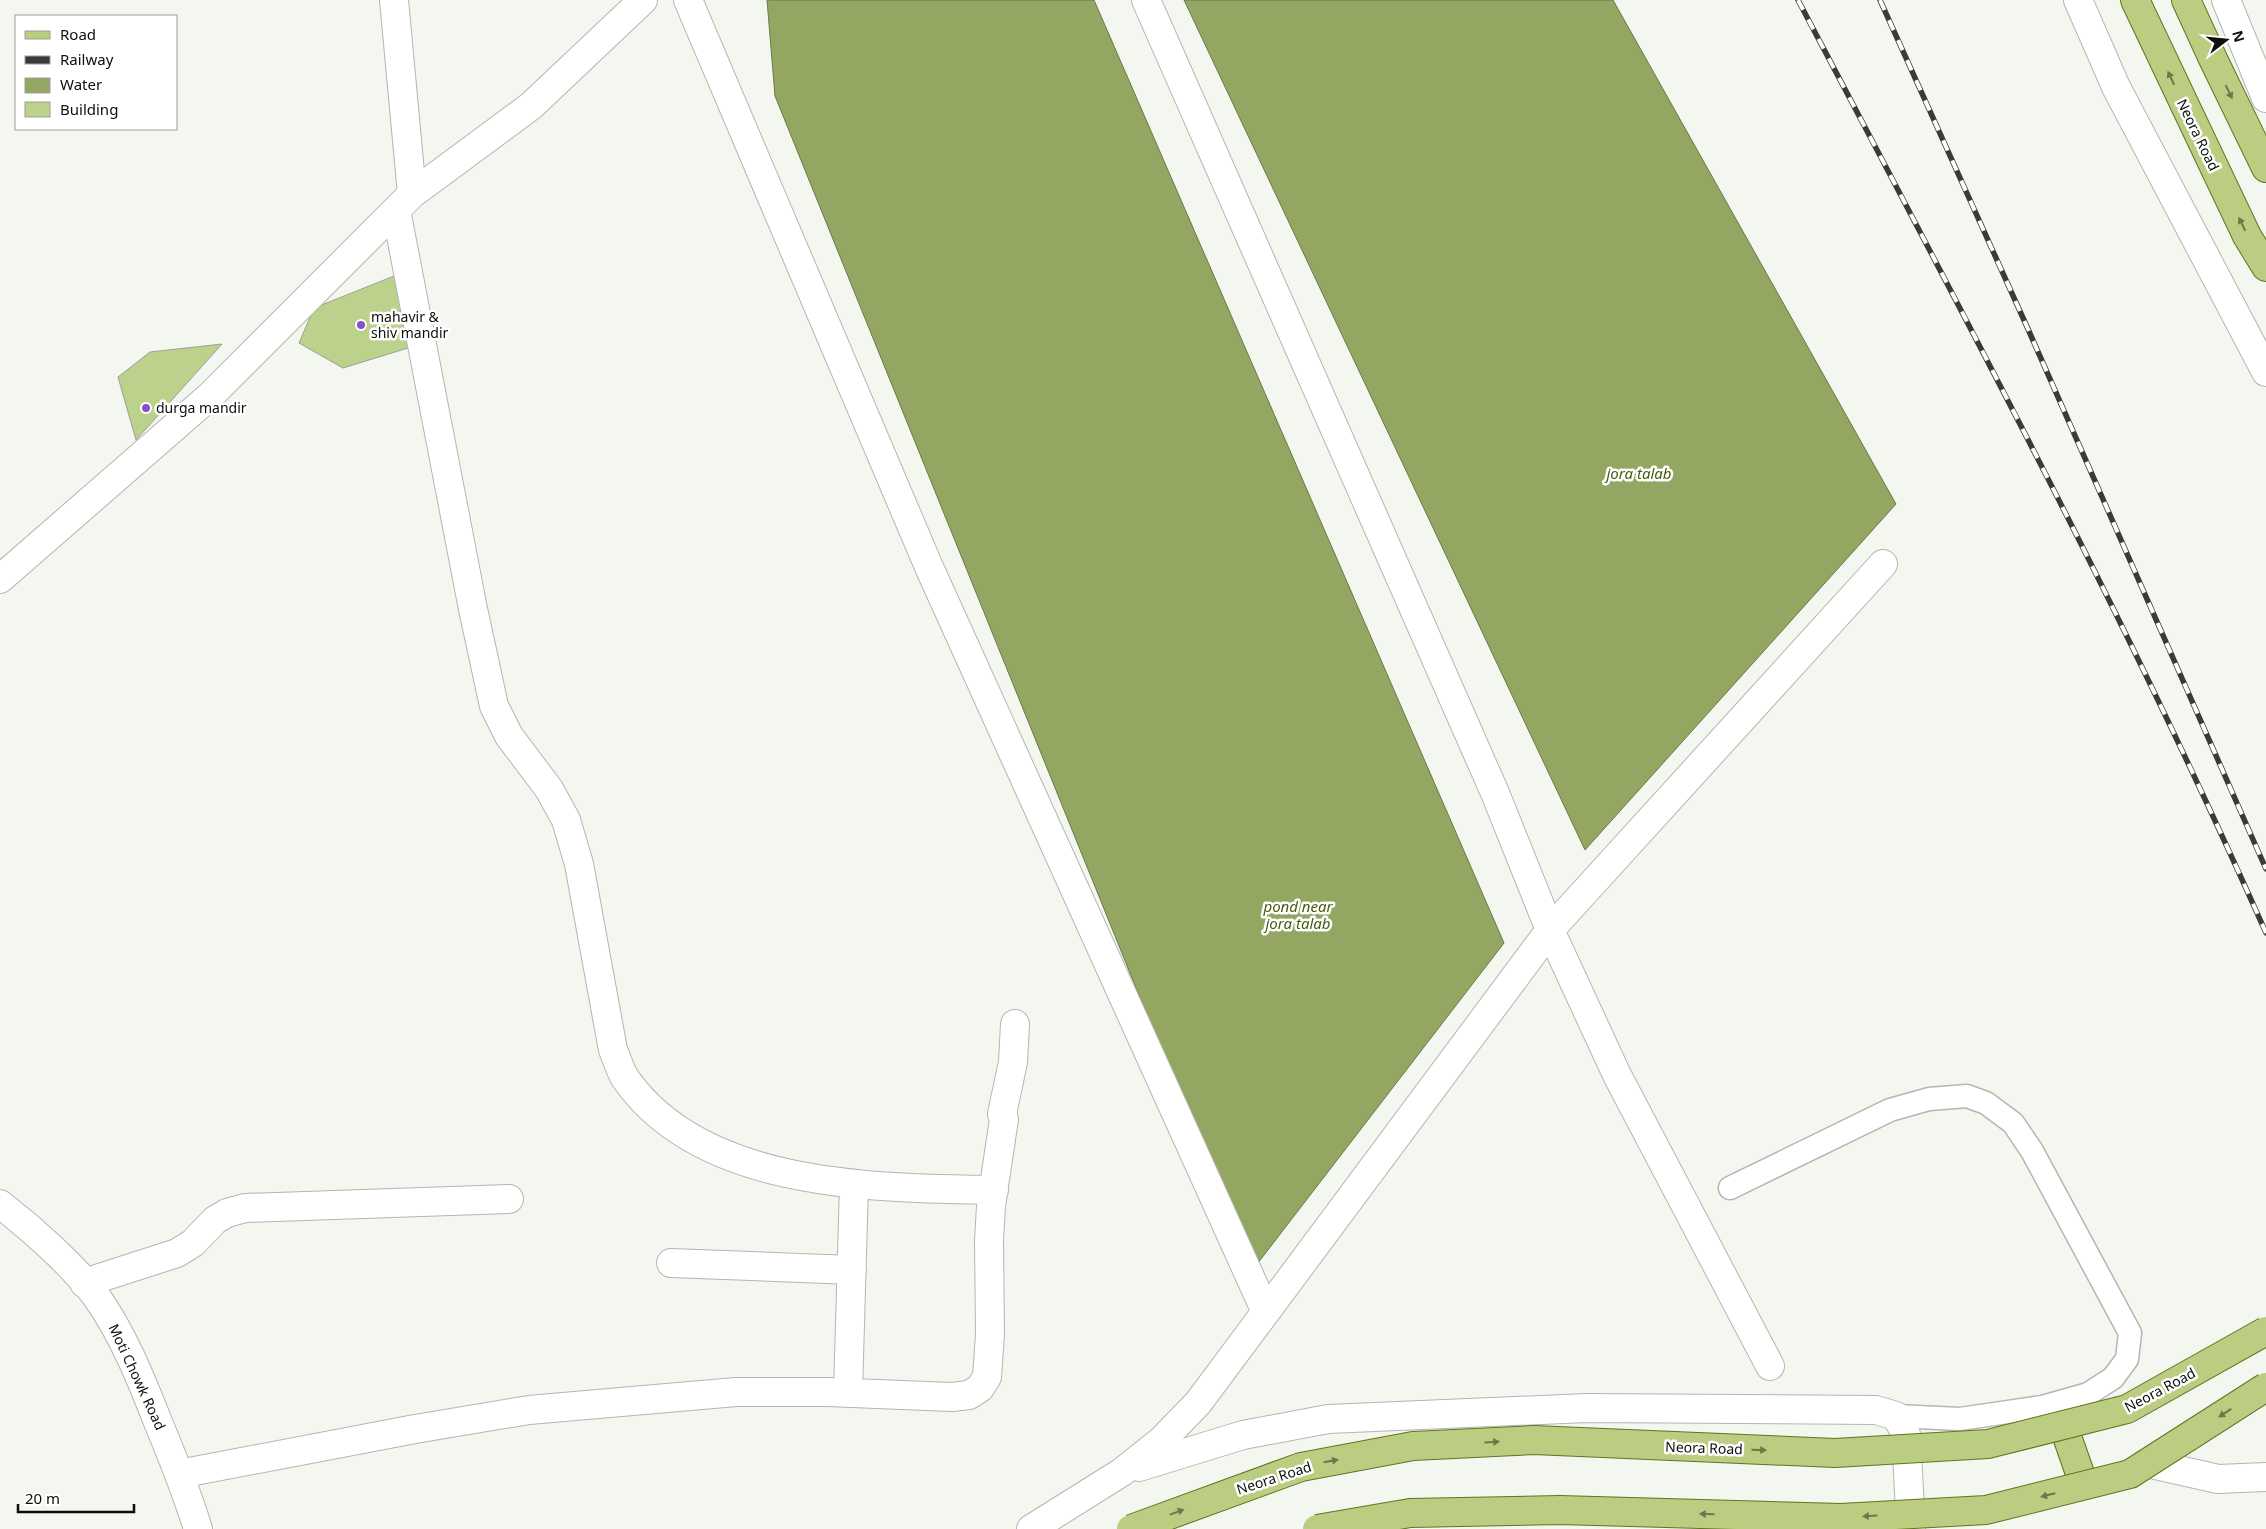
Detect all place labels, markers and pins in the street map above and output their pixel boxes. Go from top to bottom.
place label: mahavir & shiv mandir [371,307,449,342]
marker: mahavir & shiv mandir [355,319,367,331]
place label: durga mandir [156,398,247,417]
marker: durga mandir [140,402,152,414]

